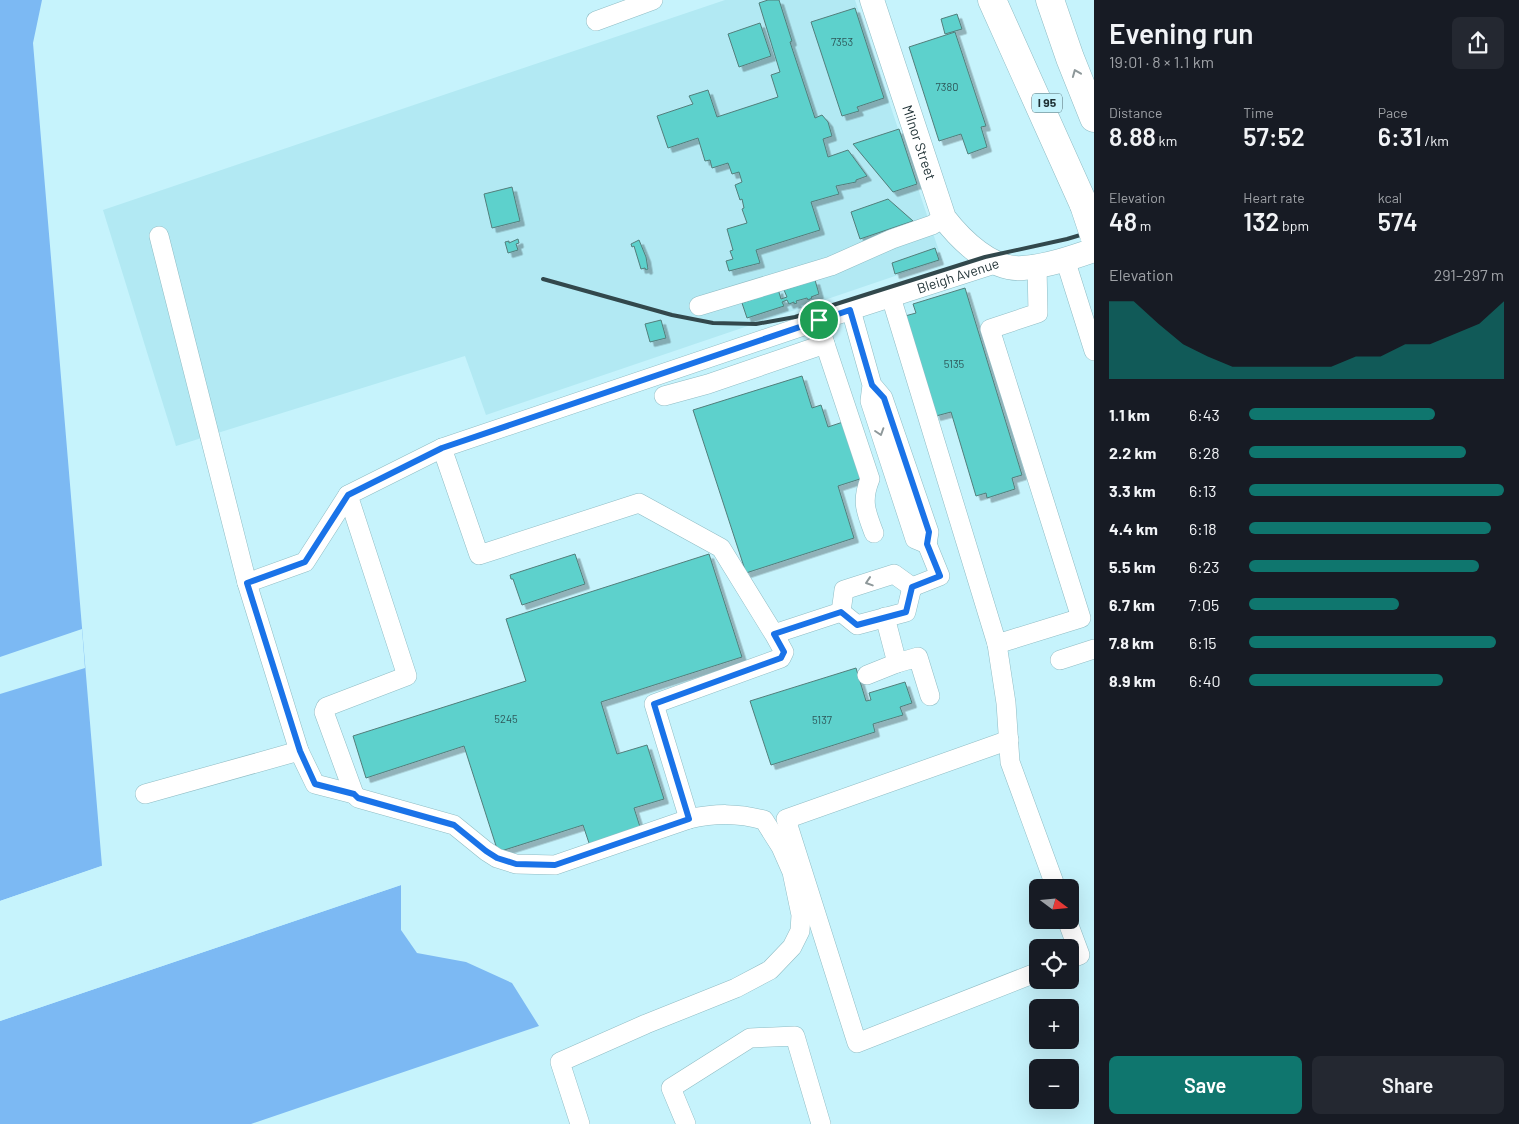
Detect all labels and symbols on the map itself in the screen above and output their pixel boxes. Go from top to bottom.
house number: 7353 [831,35,853,48]
one-way arrow [1072,69,1082,78]
house number: 7380 [936,80,958,93]
road number: I 95 [1032,94,1062,112]
street label: Milnor Street [899,103,940,182]
street label: Bleigh Avenue [915,254,1001,297]
pin [798,299,840,341]
house number: 5135 [944,357,965,370]
one-way arrow [874,427,884,436]
one-way arrow [865,576,874,586]
house number: 5245 [494,712,518,725]
house number: 5137 [812,713,832,726]
north arrow [1029,879,1079,929]

